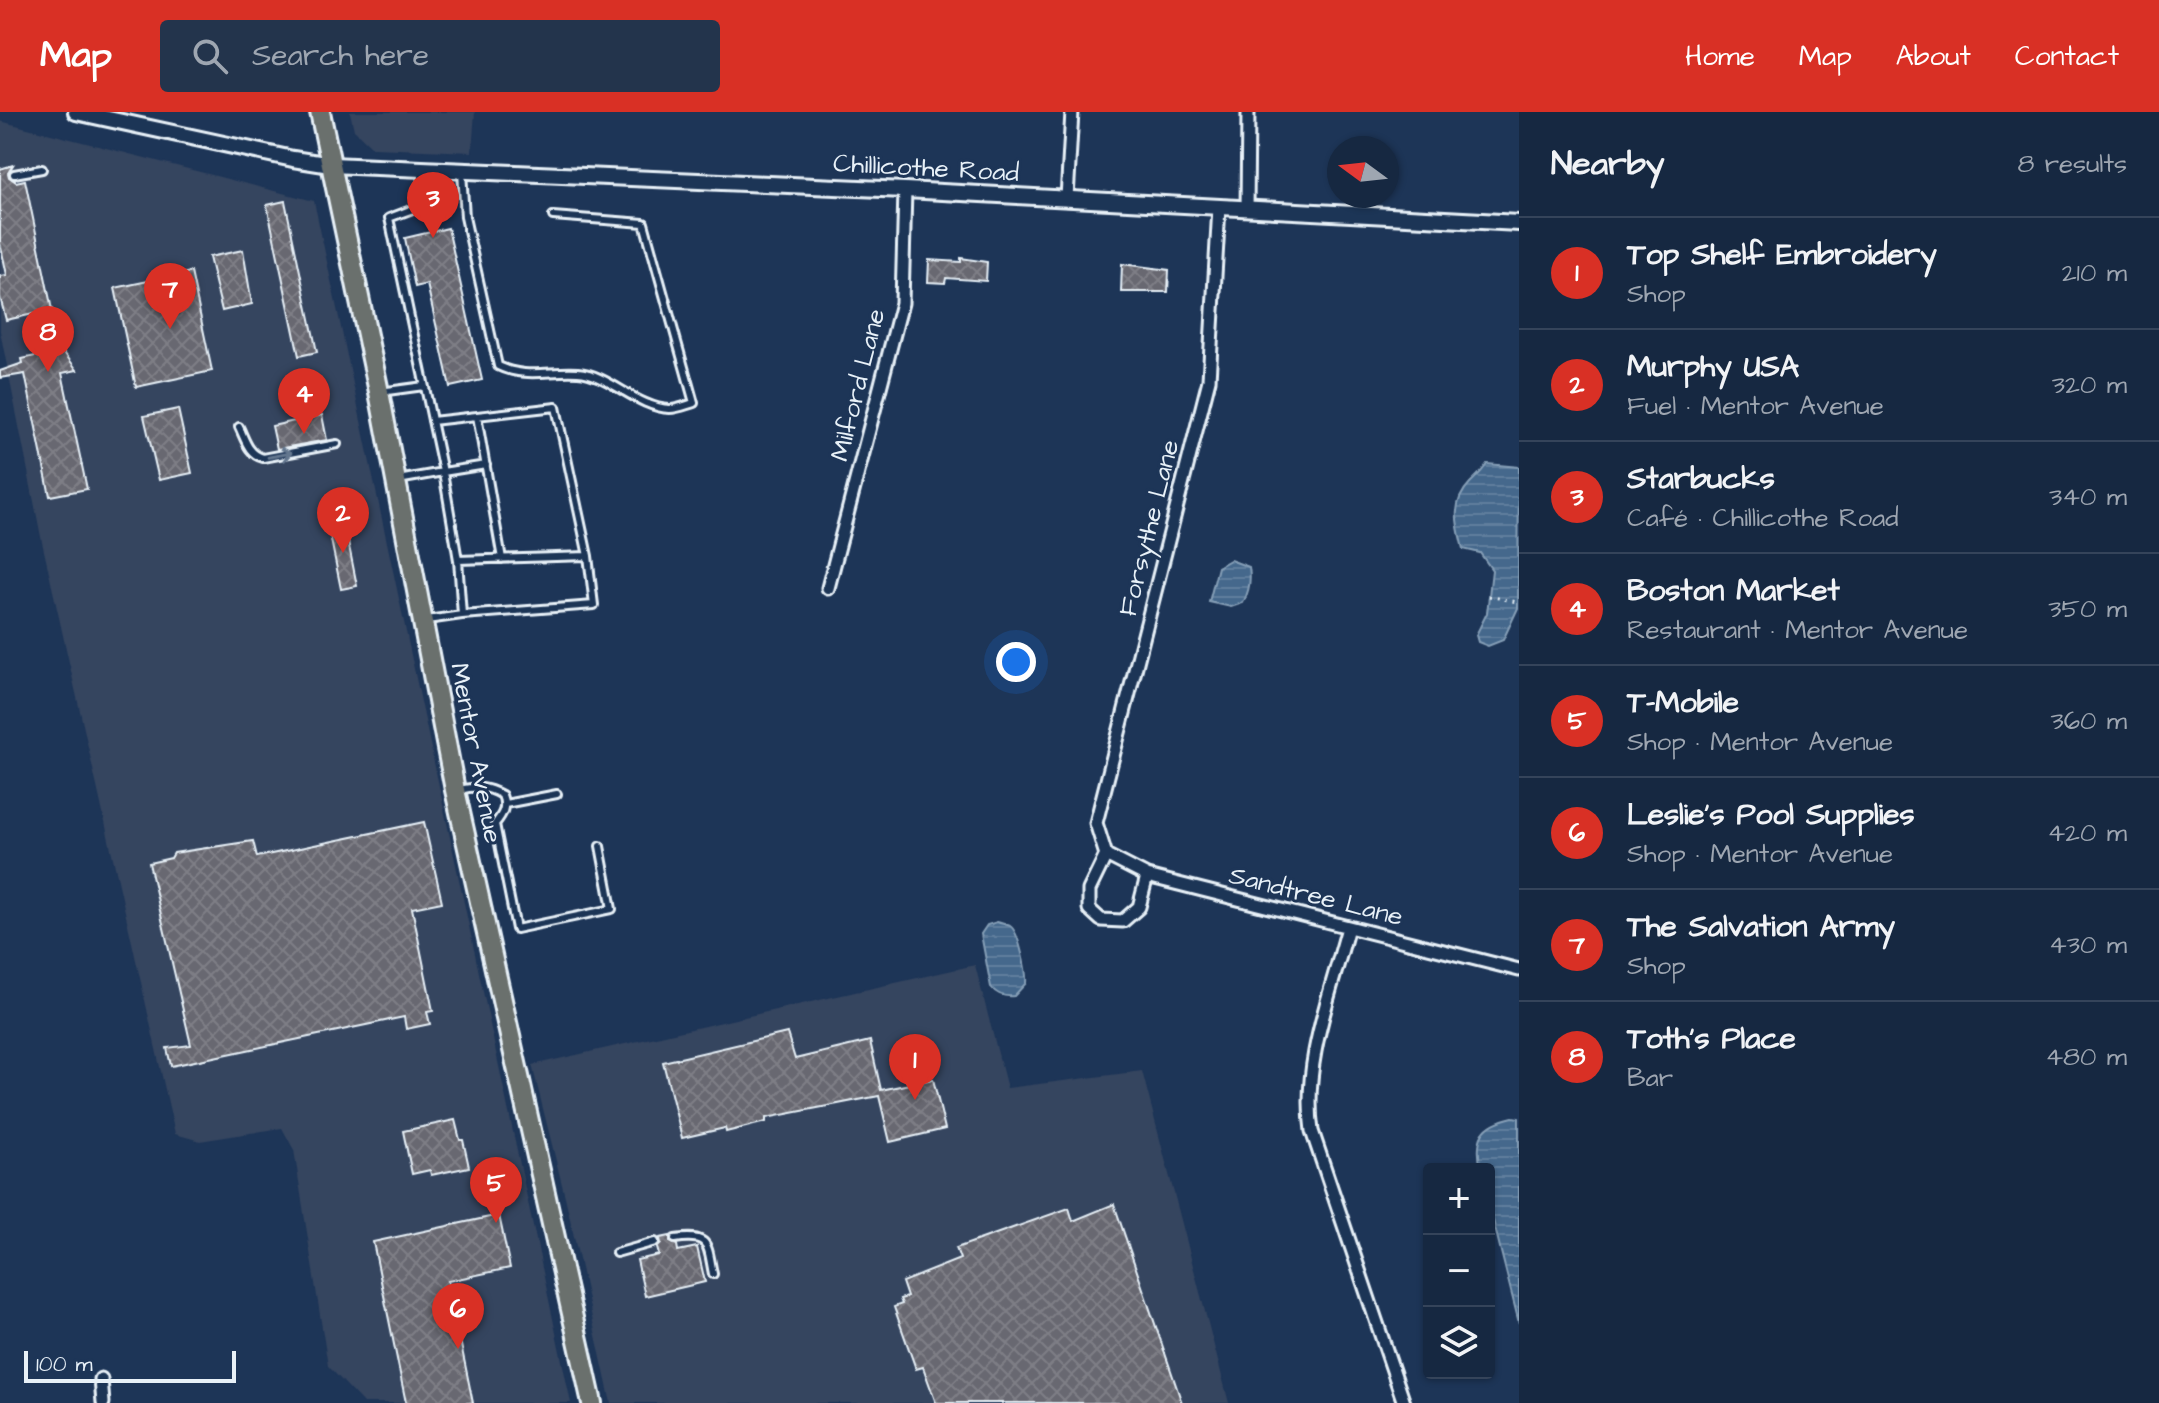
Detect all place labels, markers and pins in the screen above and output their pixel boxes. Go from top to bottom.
pin: 3 [407,172,459,238]
pin: 7 [144,263,196,329]
pin: 8 [22,306,74,372]
pin: 4 [278,368,330,434]
pin: 2 [317,487,369,553]
pin: 1 [889,1034,941,1100]
pin: 5 [470,1157,522,1223]
pin: 6 [432,1283,484,1349]

